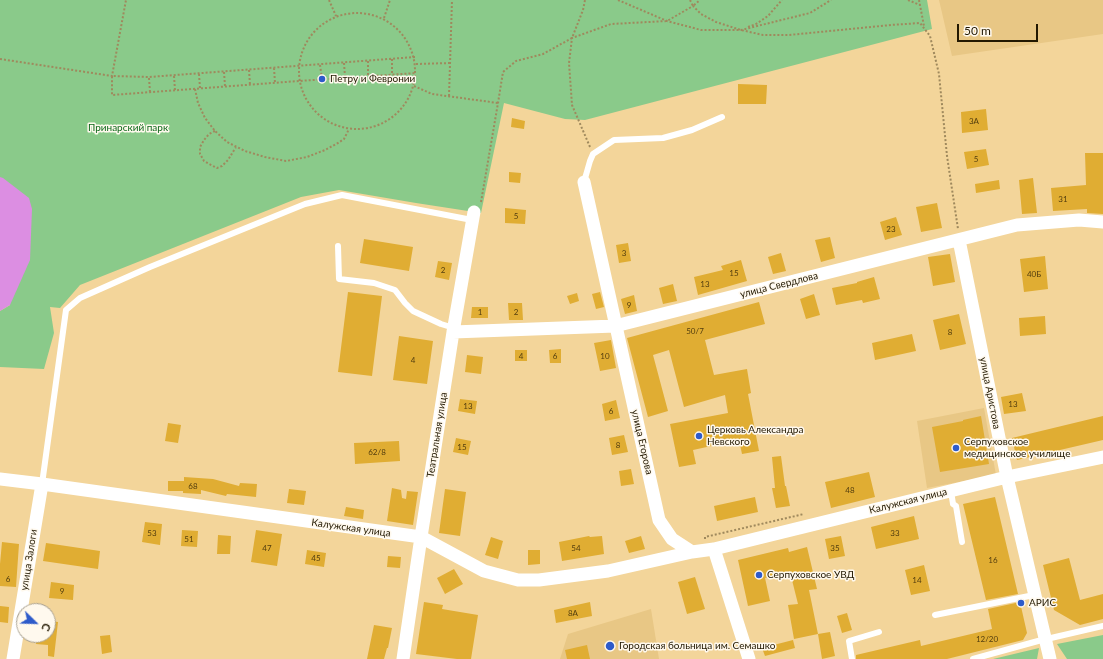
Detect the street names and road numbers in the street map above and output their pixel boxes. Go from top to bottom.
street label: улица Свердлова [739,270,819,300]
street label: улица Аристова [977,356,1003,430]
street label: Театральная улица [424,391,450,479]
street label: улица Егорова [629,408,655,476]
street label: Калужская улица [868,486,948,516]
street label: Калужская улица [311,516,391,540]
street label: улица Залоги [18,528,40,592]

